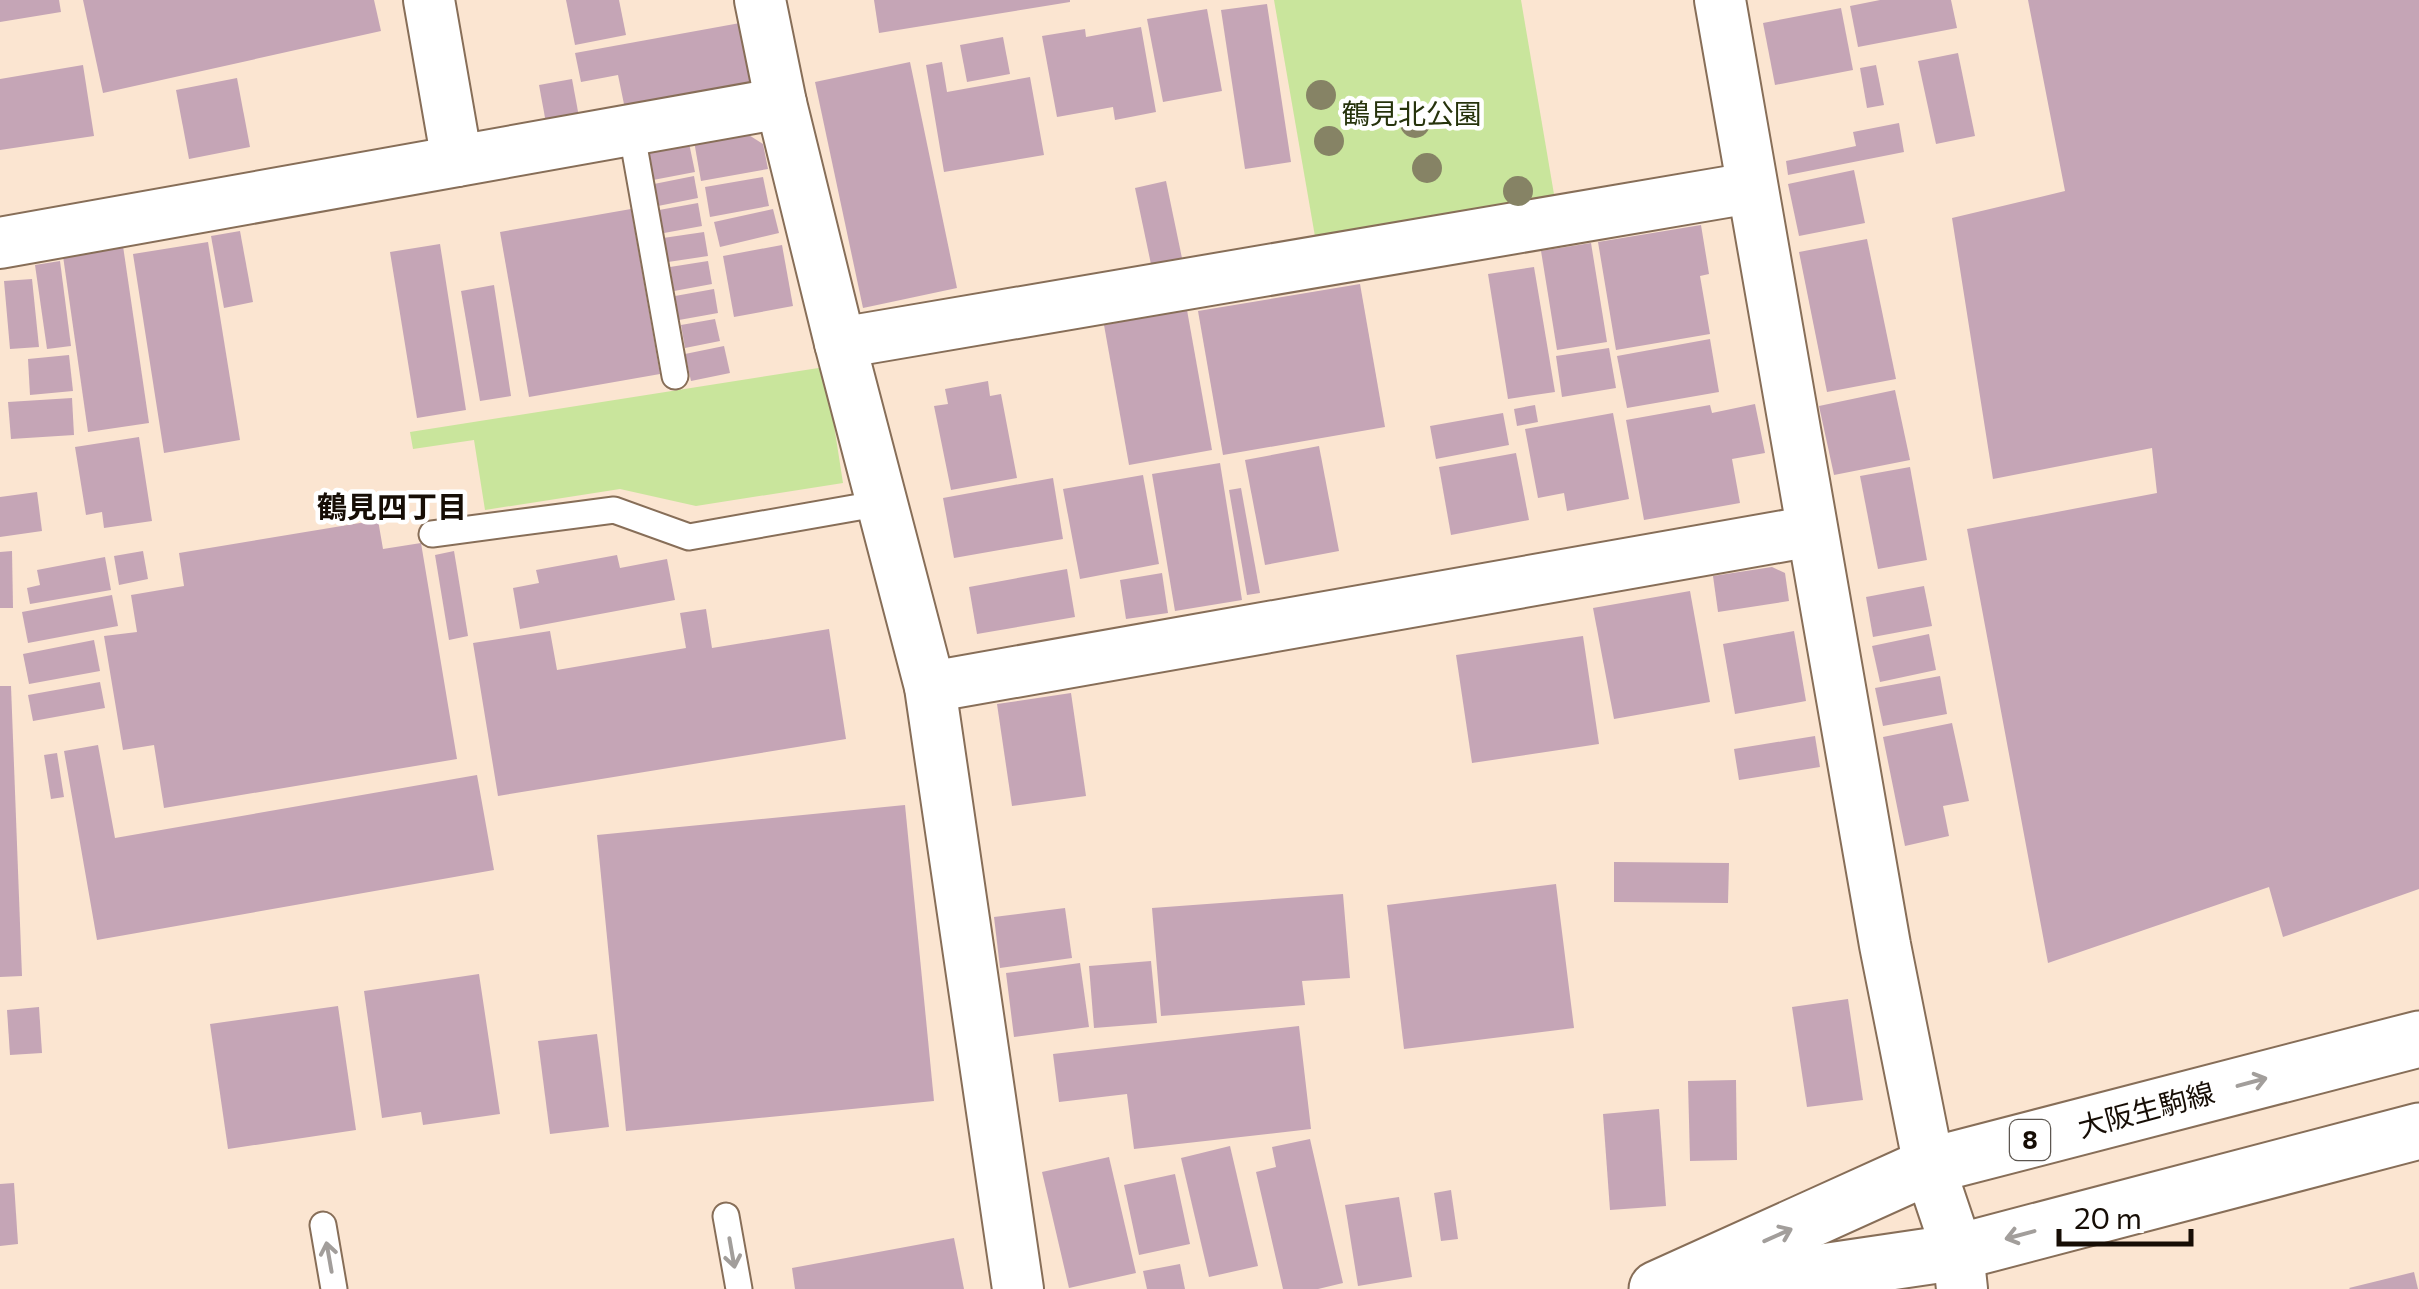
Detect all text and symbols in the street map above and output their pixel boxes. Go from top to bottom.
park label: 鶴見北公園 [1342,96,1482,130]
district label: 鶴見四丁目 [317,487,467,524]
one-way arrow [2236,1072,2267,1091]
street label: 大阪生駒線 [2074,1074,2218,1144]
road number: 8 [2010,1120,2050,1160]
scale bar [2059,1184,2192,1246]
text: 20 m [2074,1198,2142,1235]
one-way arrow [1762,1225,1793,1243]
one-way arrow [2005,1227,2036,1246]
one-way arrow [723,1236,742,1268]
one-way arrow [319,1241,338,1274]

